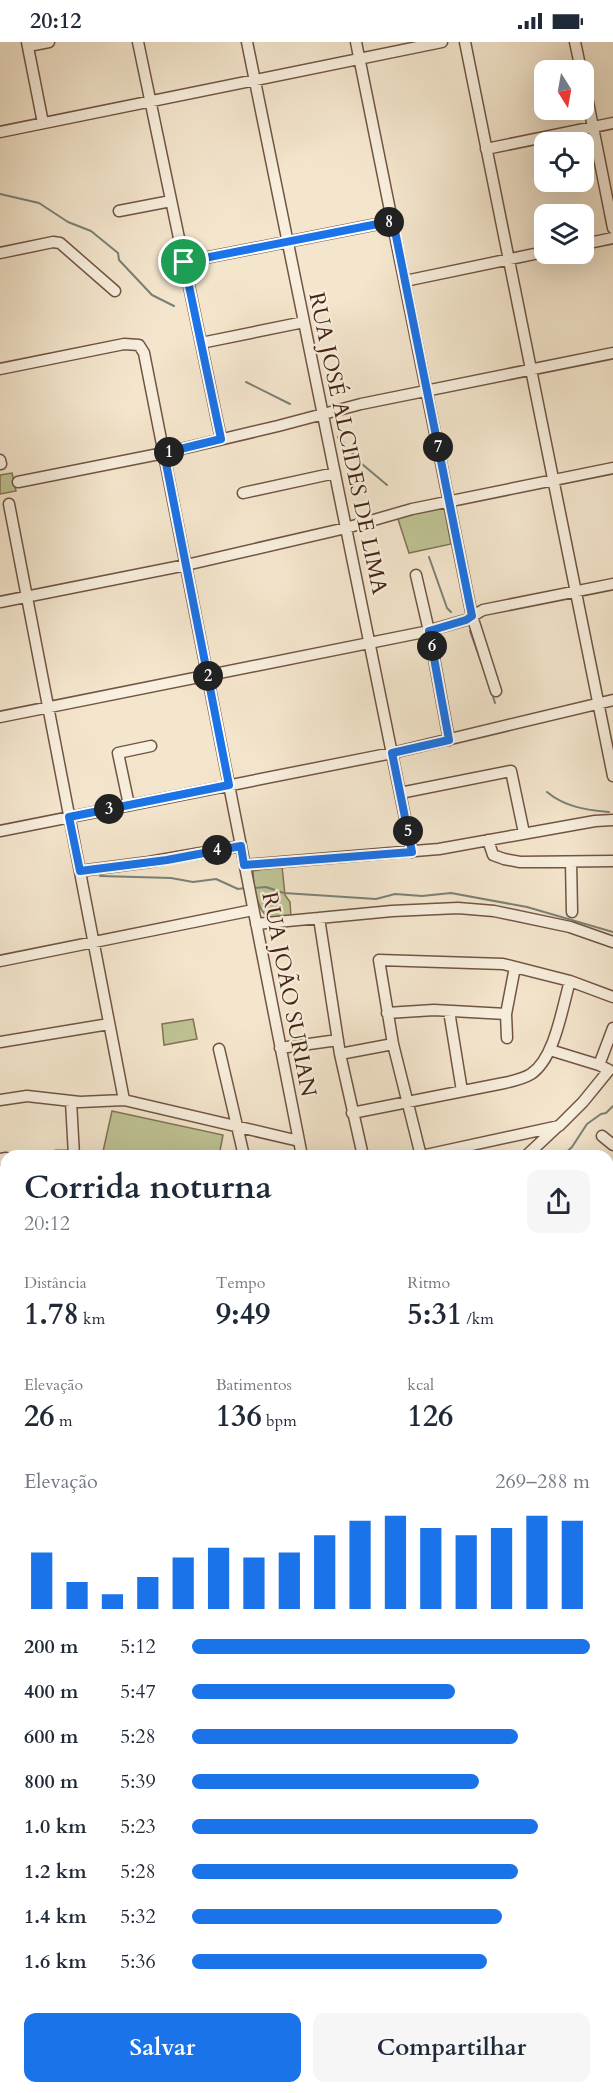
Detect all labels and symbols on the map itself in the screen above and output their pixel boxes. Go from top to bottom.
north arrow [534,60,594,120]
pin: 8 [374,207,404,237]
pin [158,236,209,287]
street label: RUA JOSÉ ALCIDES DE LIMA [301,289,395,597]
pin: 7 [423,432,453,462]
pin: 1 [154,437,184,467]
pin: 6 [417,631,447,661]
pin: 2 [193,661,223,691]
pin: 3 [94,794,124,824]
pin: 5 [393,816,423,846]
pin: 4 [202,835,232,865]
street label: RUA JOÃO SURIAN [254,889,324,1099]

